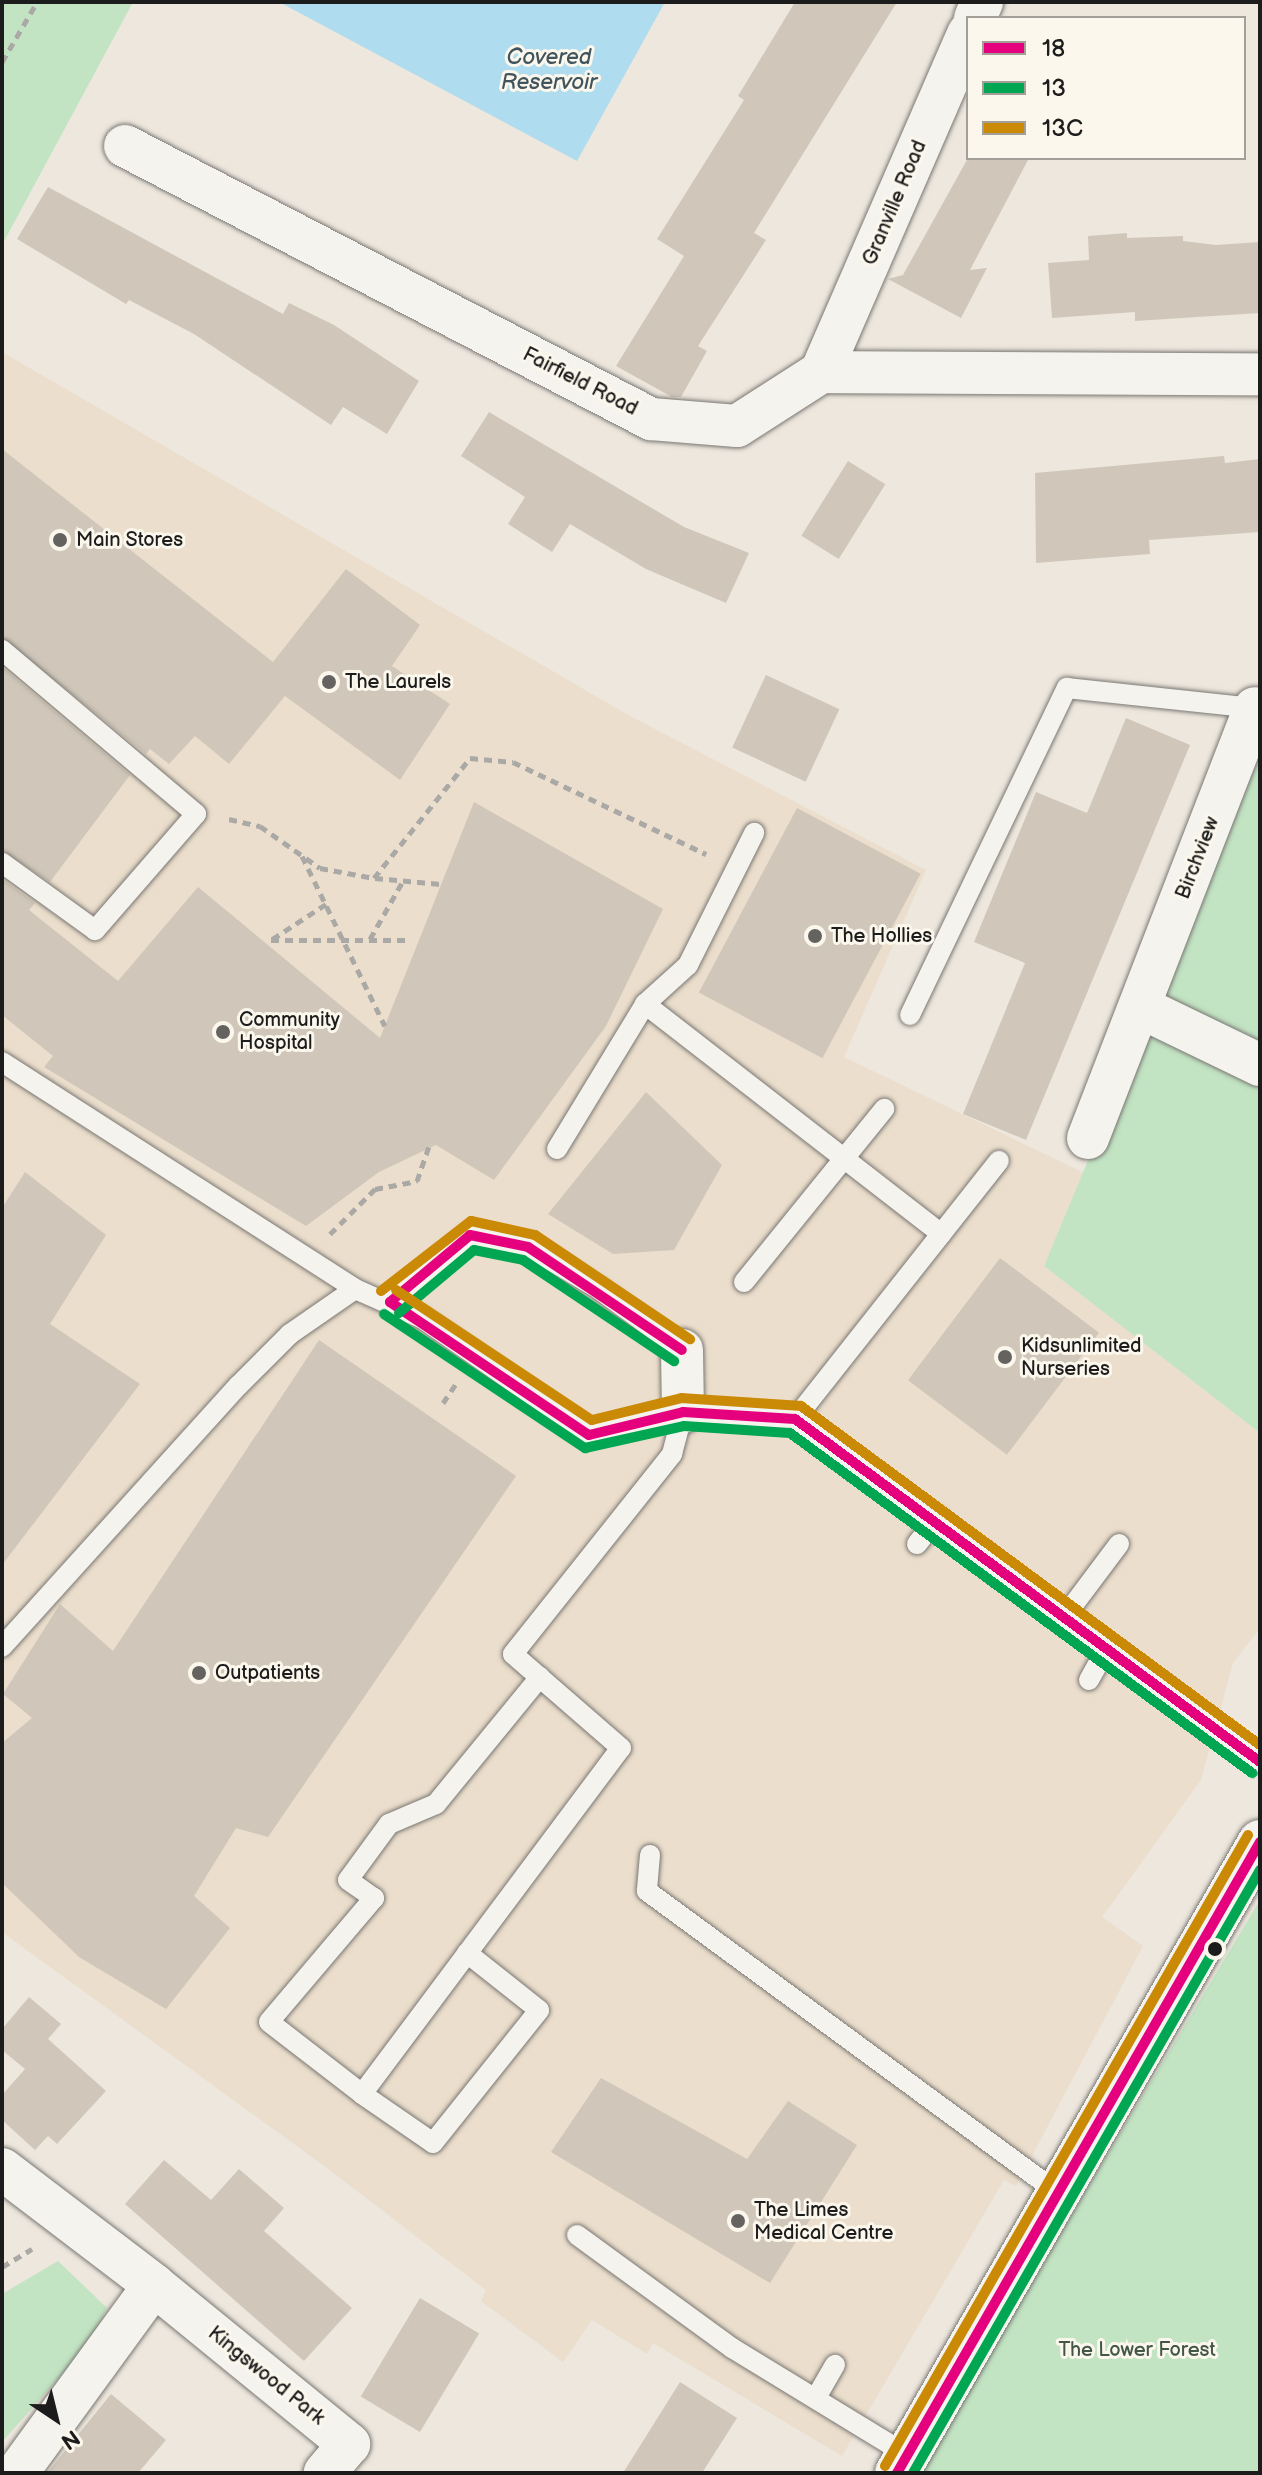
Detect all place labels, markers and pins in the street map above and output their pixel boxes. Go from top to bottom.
place label: Main Stores [76,528,184,552]
marker: Main Stores [51,531,69,549]
place label: The Laurels [345,670,451,694]
marker: The Laurels [320,673,338,691]
place label: The Hollies [831,924,932,948]
marker: The Hollies [806,927,824,945]
place label: Community Hospital [239,1008,340,1055]
marker: Community Hospital [214,1023,232,1041]
place label: Kidsunlimited Nurseries [1021,1334,1142,1381]
marker: Kidsunlimited Nurseries [996,1348,1014,1366]
place label: Outpatients [215,1661,320,1685]
marker: Outpatients [190,1664,208,1682]
unlabelled marker [1207,1941,1223,1957]
place label: The Limes Medical Centre [754,2198,893,2245]
marker: The Limes Medical Centre [729,2212,747,2230]

